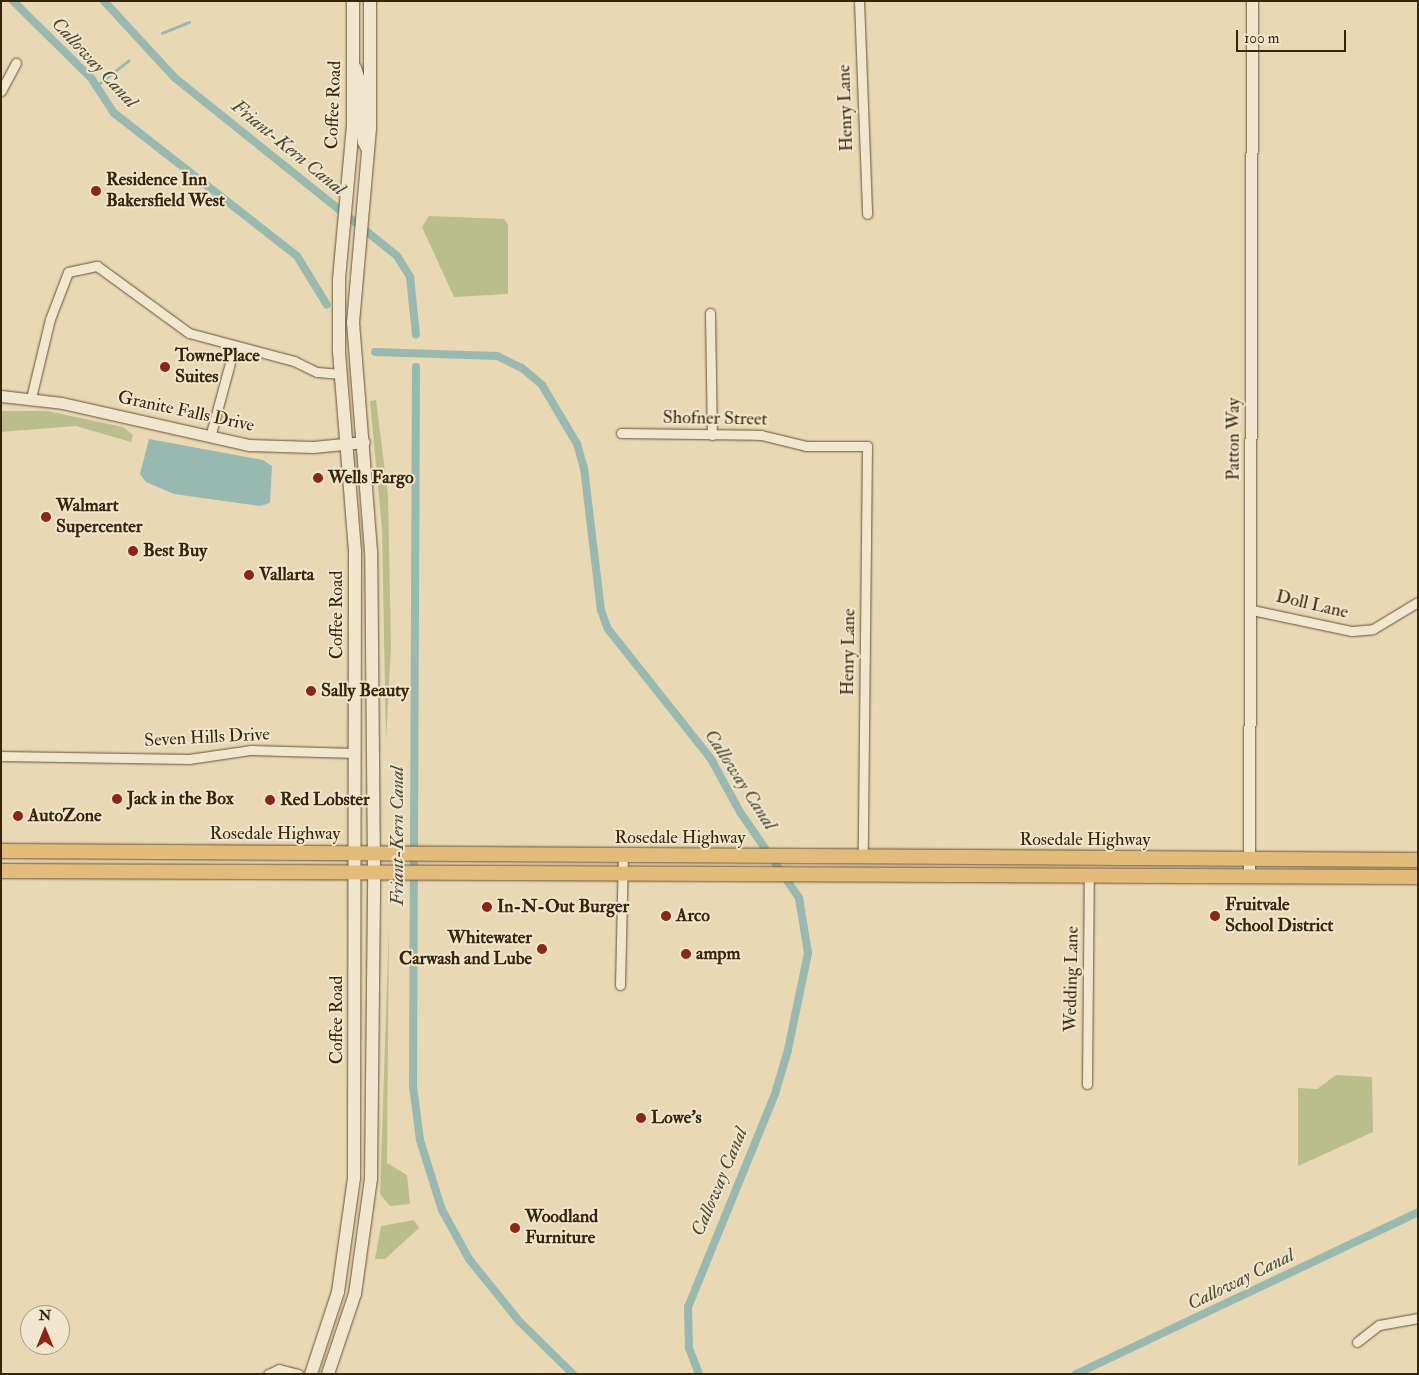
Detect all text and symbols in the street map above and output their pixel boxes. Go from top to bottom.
water label: Calloway Canal [46,13,142,113]
scale bar [1239,20,1349,52]
text: 100 m [1244,29,1279,48]
street label: Coffee Road [322,60,346,150]
street label: Henry Lane [834,64,858,152]
water label: Friant-Kern Canal [227,95,349,201]
place label: Residence Inn Bakersfield West [106,170,225,212]
marker: Residence Inn Bakersfield West [90,185,102,197]
place label: TownePlace Suites [175,346,260,388]
marker: TownePlace Suites [159,361,171,373]
street label: Granite Falls Drive [116,387,256,437]
street label: Patton Way [1223,398,1245,480]
street label: Shofner Street [663,407,767,431]
place label: Wells Fargo [328,467,414,489]
marker: Wells Fargo [312,472,324,484]
place label: Walmart Supercenter [56,496,143,538]
marker: Walmart Supercenter [40,511,52,523]
place label: Best Buy [143,540,207,562]
marker: Best Buy [127,545,139,557]
place label: Vallarta [259,564,314,586]
marker: Vallarta [243,569,255,581]
street label: Coffee Road [326,571,348,659]
street label: Doll Lane [1274,586,1350,624]
street label: Henry Lane [837,608,861,696]
place label: Sally Beauty [321,680,409,702]
marker: Sally Beauty [305,685,317,697]
street label: Seven Hills Drive [144,724,270,752]
water label: Calloway Canal [699,725,781,835]
water label: Friant-Kern Canal [387,766,409,906]
place label: Jack in the Box [127,788,234,810]
place label: Red Lobster [280,789,370,811]
marker: Jack in the Box [111,793,123,805]
marker: Red Lobster [264,794,276,806]
place label: AutoZone [28,805,102,827]
marker: AutoZone [12,810,24,822]
street label: Rosedale Highway [210,823,340,845]
street label: Rosedale Highway [615,827,745,849]
street label: Rosedale Highway [1020,829,1150,851]
place label: Fruitvale School District [1225,895,1333,938]
place label: In-N-Out Burger [497,896,629,918]
marker: In-N-Out Burger [481,901,493,913]
place label: Arco [676,905,710,927]
marker: Arco [660,910,672,922]
marker: Fruitvale School District [1209,910,1221,922]
street label: Wedding Lane [1060,926,1084,1032]
place label: Whitewater Carwash and Lube [399,928,532,971]
marker: Whitewater Carwash and Lube [536,943,548,955]
place label: ampm [696,943,740,965]
marker: ampm [680,948,692,960]
street label: Coffee Road [326,976,348,1064]
place label: Lowe's [651,1107,702,1129]
marker: Lowe's [635,1112,647,1124]
water label: Calloway Canal [687,1124,753,1240]
place label: Woodland Furniture [525,1207,598,1250]
marker: Woodland Furniture [509,1222,521,1234]
water label: Calloway Canal [1184,1244,1298,1316]
north arrow [20,1305,70,1355]
text: N [39,1307,51,1324]

